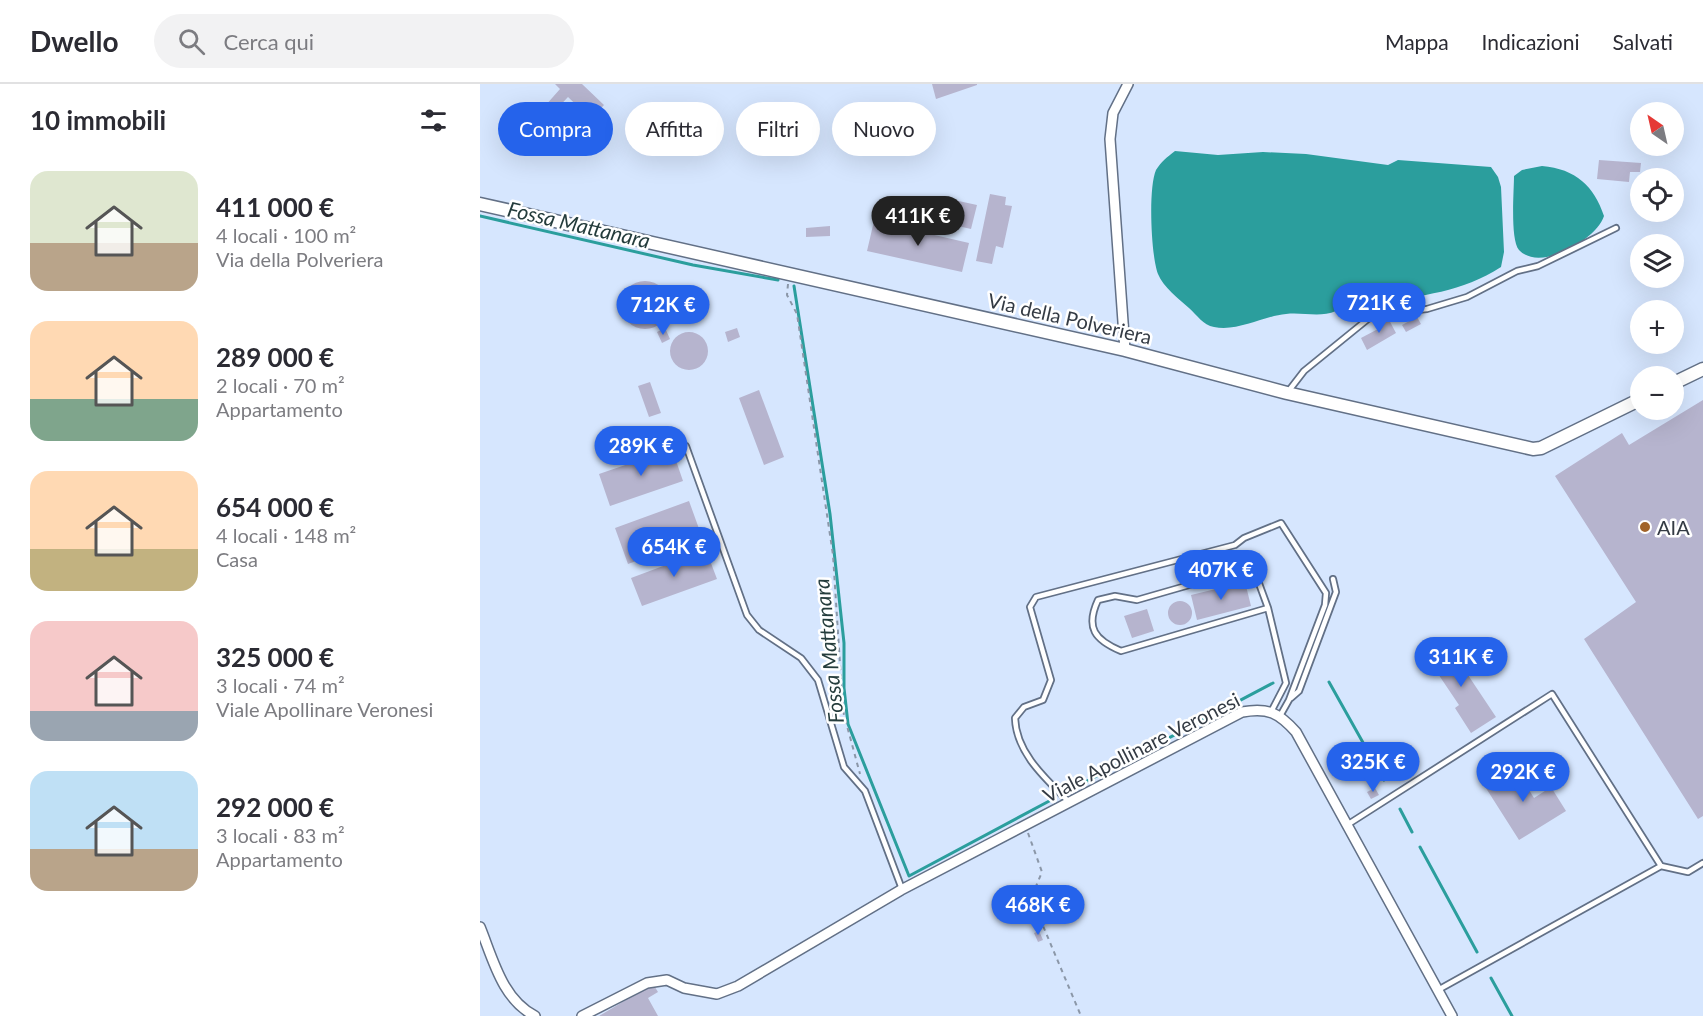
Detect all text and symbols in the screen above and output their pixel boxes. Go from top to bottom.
search box [154,14,574,68]
text: Dwello [30,24,118,58]
icon: search [175,25,208,58]
text: Cerca qui [223,28,314,55]
text: Mappa [1385,29,1449,54]
text: Indicazioni [1482,29,1580,54]
text: Salvati [1613,29,1673,54]
chip: Compra [498,102,613,156]
chip: Affitta [625,102,724,156]
chip: Filtri [736,102,820,156]
chip: Nuovo [832,102,936,156]
north arrow [1630,102,1684,156]
map controls [1630,102,1684,420]
text: 10 immobili [30,104,166,136]
icon: filters [417,104,450,137]
button: locate [1630,168,1684,222]
text: 411 000 € [216,191,334,223]
icon: home [78,195,150,267]
water label: Fossa Mattanara [505,195,653,253]
pin: 411K € [869,196,967,247]
text: 411K € [886,203,950,227]
text: 4 locali · 100 m² [216,223,356,247]
button: layers [1630,234,1684,288]
text: Via della Polveriera [216,247,384,271]
pin: 721K € [1330,283,1428,334]
pin: 712K € [614,285,712,336]
street label: Via della Polveriera [986,287,1154,349]
text: 721K € [1347,290,1411,314]
text: 712K € [631,292,695,316]
button: + [1630,300,1684,354]
text: 289 000 € [216,341,334,373]
icon: home [78,345,150,417]
button: − [1630,366,1684,420]
text: 2 locali · 70 m² [216,373,345,397]
text: Appartamento [216,397,343,421]
pin: 289K € [592,426,690,477]
text: 289K € [609,433,673,457]
text: 654 000 € [216,491,334,523]
icon: home [78,495,150,567]
place label: AIA [1657,515,1690,539]
marker: AIA [1638,520,1652,534]
text: 4 locali · 148 m² [216,523,356,547]
pin: 654K € [625,527,723,578]
text: 654K € [642,534,706,558]
text: Casa [216,547,258,571]
pin: 407K € [1172,550,1270,601]
text: 407K € [1189,557,1253,581]
water label: Fossa Mattanara [808,577,848,725]
pin: 311K € [1412,637,1510,688]
text: 325 000 € [216,641,334,673]
text: 311K € [1429,644,1493,668]
icon: home [78,645,150,717]
text: 3 locali · 74 m² [216,673,345,697]
street label: Viale Apollinare Veronesi [1039,687,1243,807]
text: Viale Apollinare Veronesi [216,697,433,721]
pin: 325K € [1324,742,1422,793]
text: 325K € [1341,749,1405,773]
pin: 292K € [1474,752,1572,803]
text: 292K € [1491,759,1555,783]
text: 292 000 € [216,791,334,823]
icon: home [78,795,150,867]
text: 3 locali · 83 m² [216,823,345,847]
text: Appartamento [216,847,343,871]
pin: 468K € [989,885,1087,936]
text: 468K € [1006,892,1070,916]

